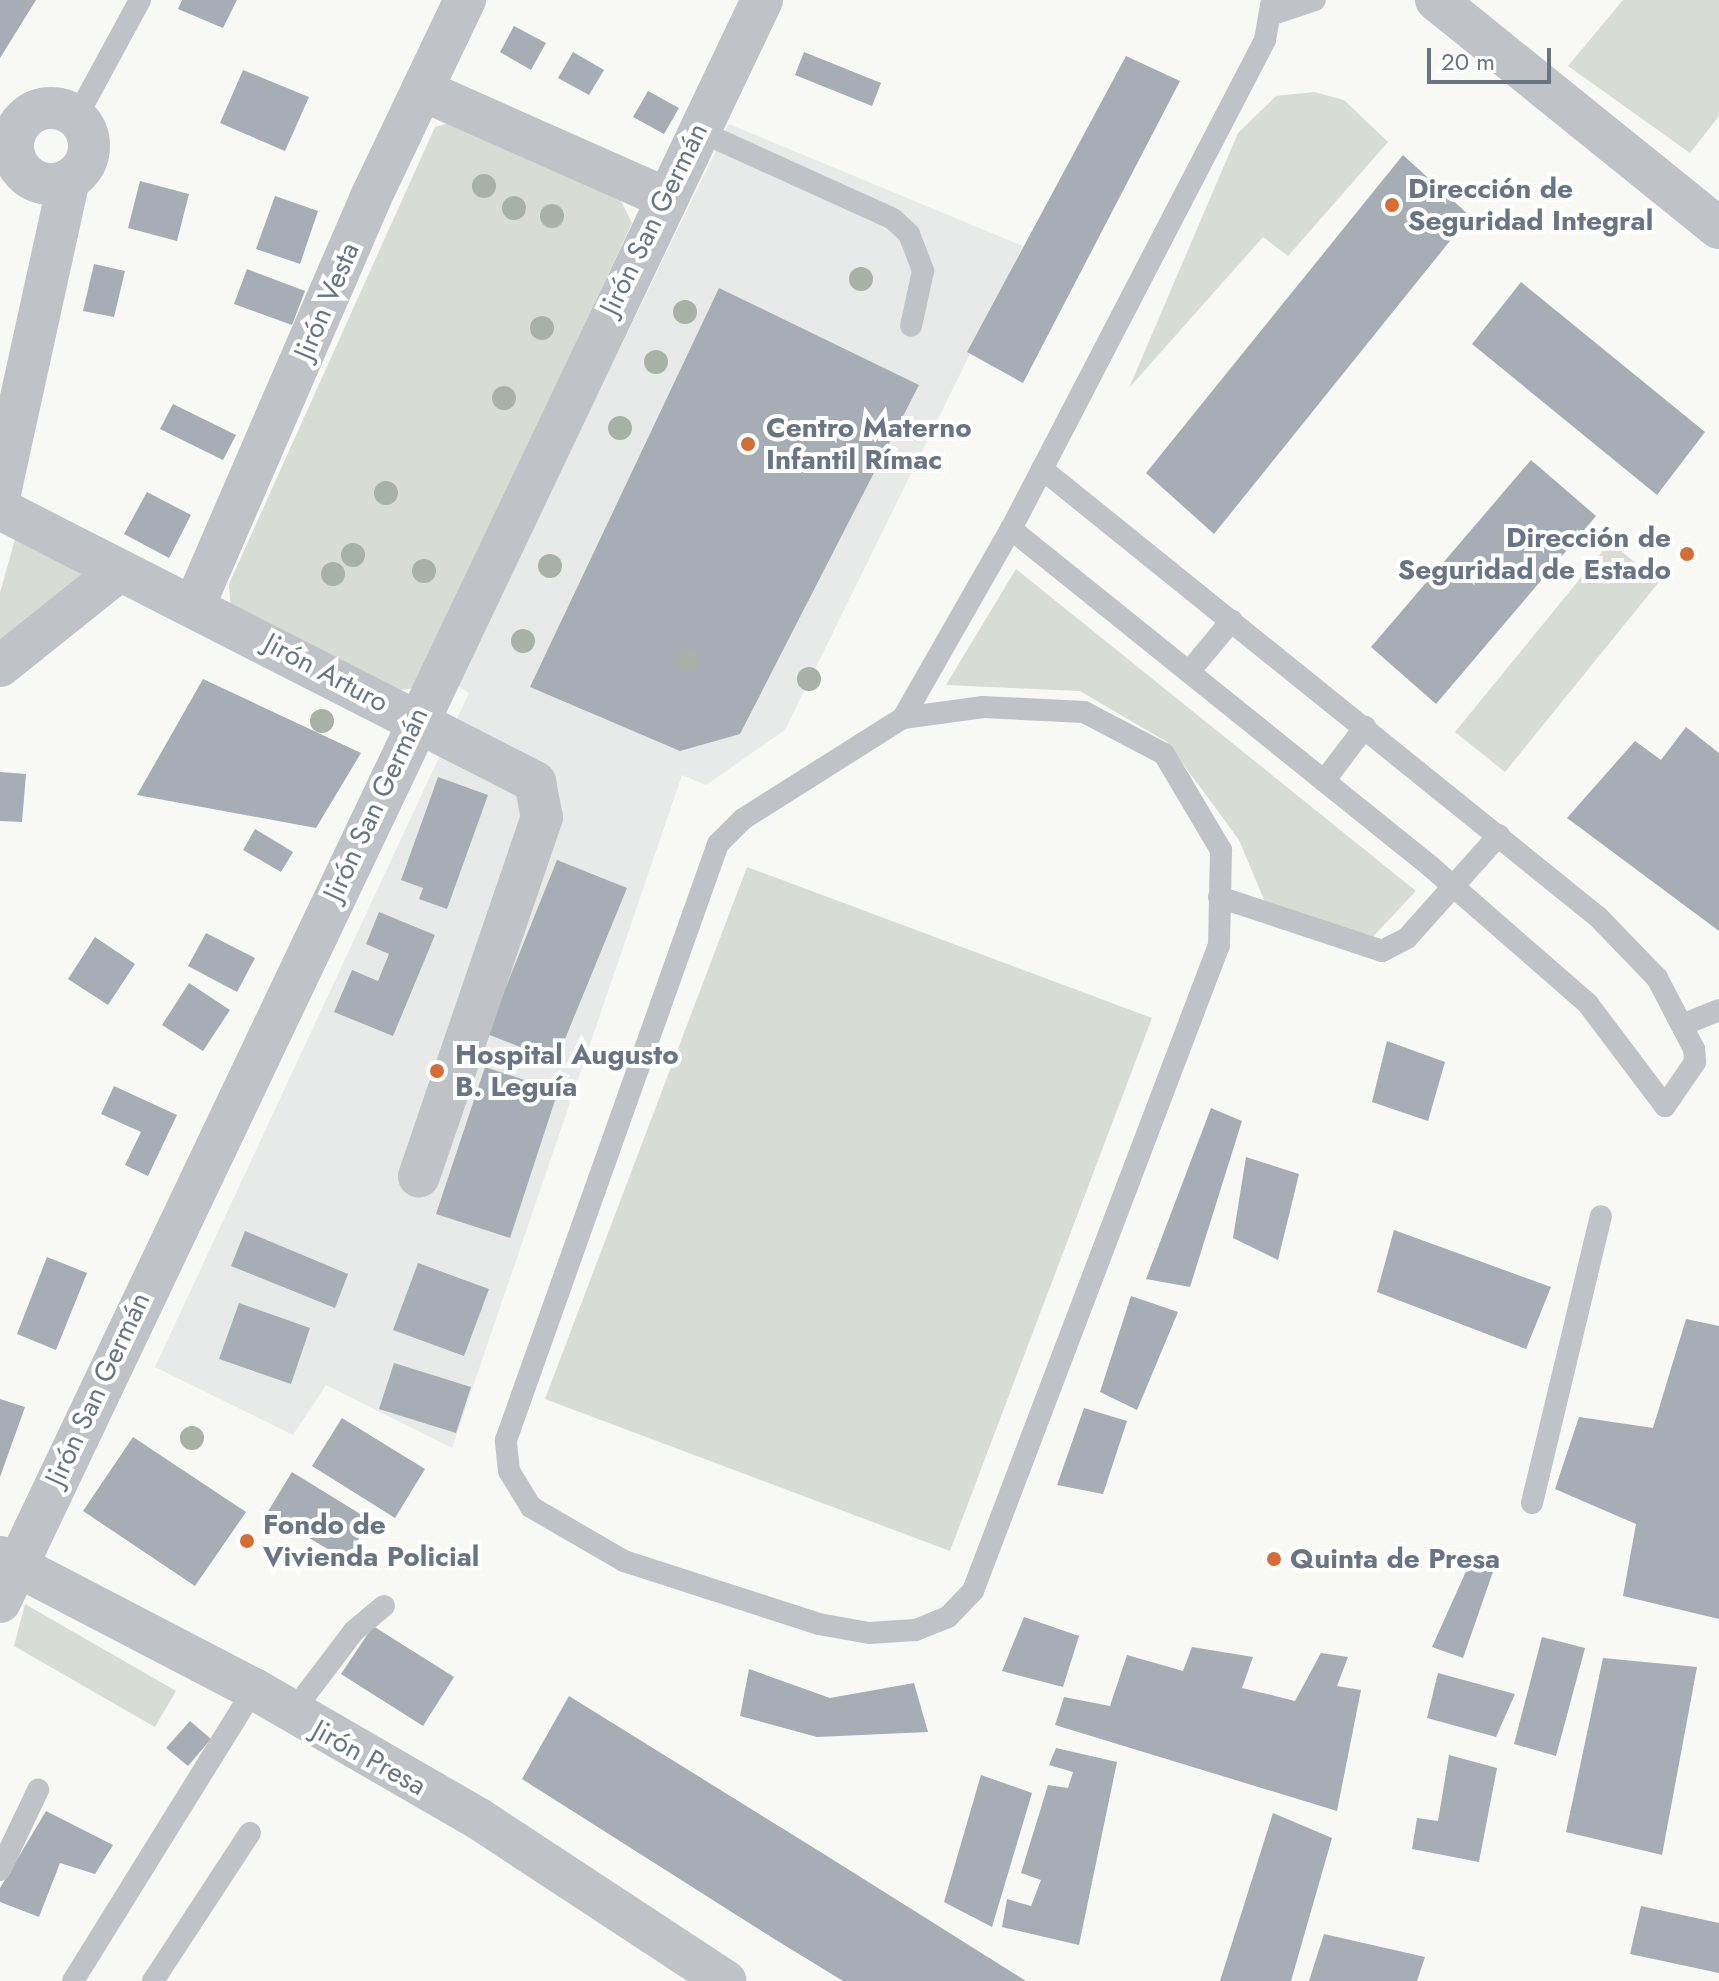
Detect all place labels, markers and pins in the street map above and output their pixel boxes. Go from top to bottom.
place label: Dirección de Seguridad Integral [1408,172,1653,238]
marker: Dirección de Seguridad Integral [1383,196,1401,214]
place label: Centro Materno Infantil Rímac [766,411,972,477]
marker: Centro Materno Infantil Rímac [737,433,759,455]
place label: Dirección de Seguridad de Estado [1398,521,1671,587]
marker: Dirección de Seguridad de Estado [1678,545,1696,563]
place label: Hospital Augusto B. Leguía [455,1038,679,1104]
marker: Hospital Augusto B. Leguía [426,1060,448,1082]
place label: Fondo de Vivienda Policial [263,1508,479,1574]
marker: Fondo de Vivienda Policial [238,1532,256,1550]
place label: Quinta de Presa [1290,1542,1500,1576]
marker: Quinta de Presa [1265,1550,1283,1568]

